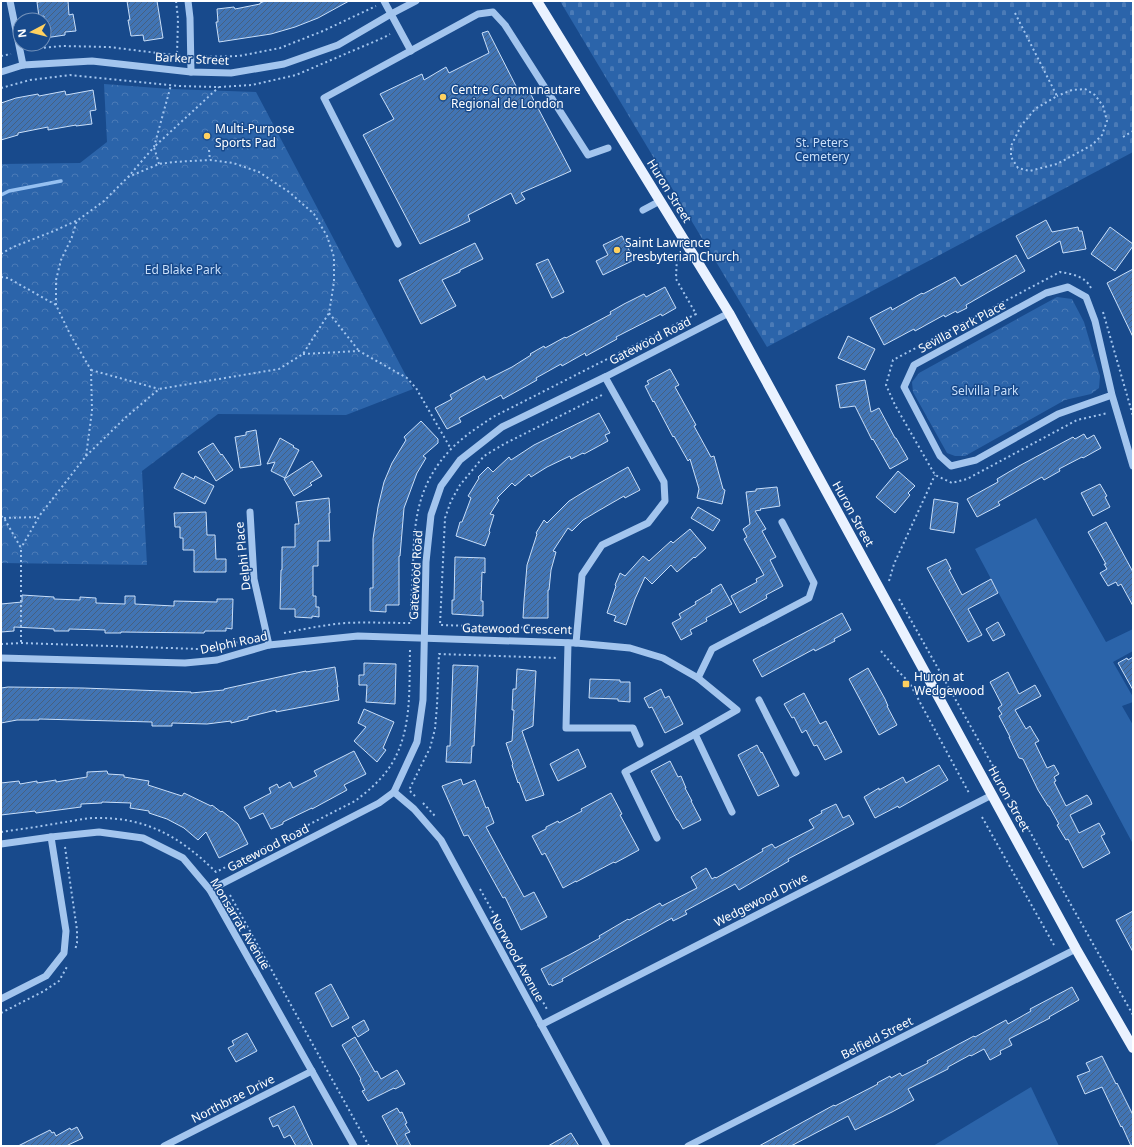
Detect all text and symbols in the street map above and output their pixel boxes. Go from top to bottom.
north arrow [12,12,52,52]
text: N [14,28,30,39]
street label: Barker Street [155,48,230,69]
place label: Centre Communautare Regional de London [451,81,581,112]
marker: Centre Communautare Regional de London [438,92,448,102]
place label: Multi-Purpose Sports Pad [215,120,295,151]
marker: Multi-Purpose Sports Pad [202,131,212,141]
park label: St. Peters Cemetery [795,134,850,165]
street label: Huron Street [643,156,696,226]
place label: Saint Lawrence Presbyterian Church [625,234,739,265]
marker: Saint Lawrence Presbyterian Church [612,245,622,255]
park label: Ed Blake Park [145,261,222,278]
street label: Sevilla Park Place [915,296,1009,357]
street label: Gatewood Road [606,313,694,368]
park label: Selvilla Park [951,382,1019,399]
street label: Huron Street [828,478,879,550]
street label: Delphi Place [230,521,255,591]
street label: Gatewood Road [405,530,426,620]
street label: Gatewood Crescent [462,619,573,638]
street label: Delphi Road [199,627,269,658]
place label: Huron at Wedgewood [914,668,984,699]
marker: Huron at Wedgewood [901,679,911,689]
street label: Huron Street [984,763,1035,835]
street label: Gatewood Road [224,820,312,875]
street label: Wedgewood Drive [711,868,811,931]
street label: Monsarrat Avenue [206,875,275,973]
street label: Norwood Avenue [486,911,549,1005]
street label: Belfield Street [838,1012,916,1063]
street label: Northbrae Drive [188,1070,278,1127]

